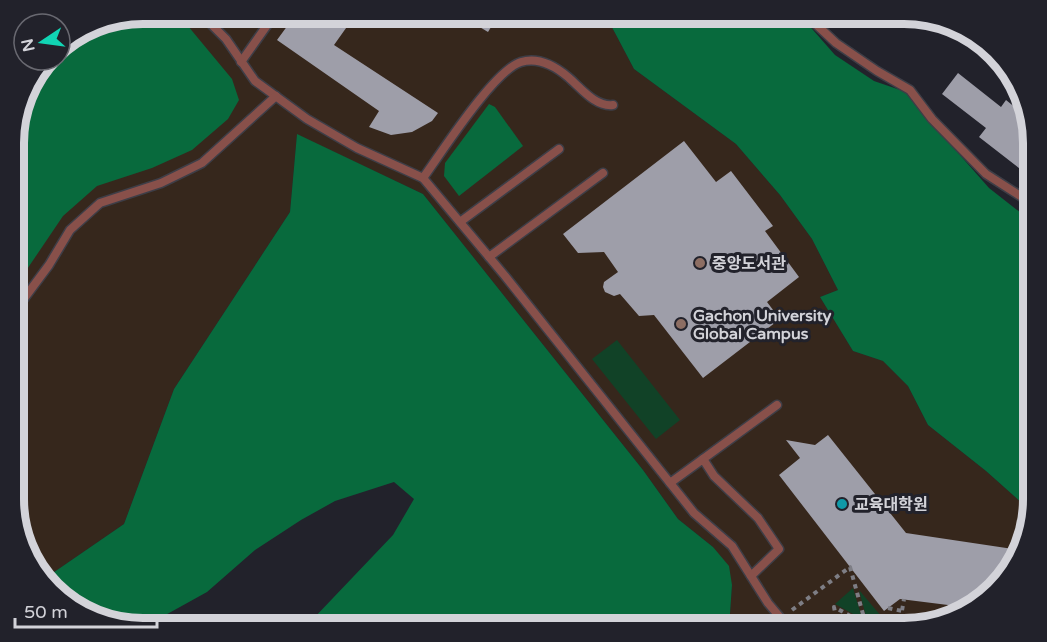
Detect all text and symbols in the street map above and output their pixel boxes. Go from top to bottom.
north arrow [12,12,72,72]
text: N [17,37,40,54]
place label: 중앙도서관 [712,254,786,274]
marker: 중앙도서관 [693,256,707,270]
place label: Gachon University Global Campus [693,306,832,344]
marker: Gachon University Global Campus [674,317,688,331]
place label: 교육대학원 [854,495,928,515]
marker: 교육대학원 [835,497,849,511]
scale bar [15,591,158,629]
text: 50 m [24,601,68,623]

